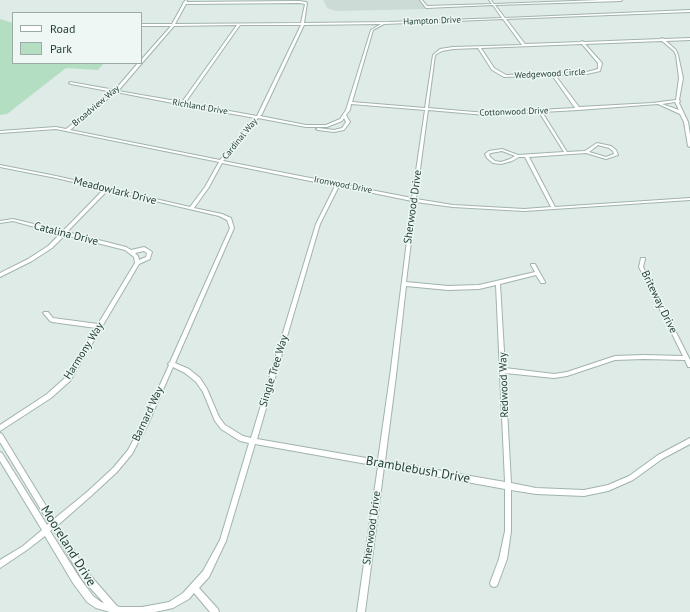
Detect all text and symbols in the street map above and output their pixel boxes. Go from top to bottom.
legend [12,12,142,64]
street label: Hampton Drive [403,15,461,27]
text: Road [50,21,75,36]
text: Park [50,41,72,56]
street label: Wedgewood Circle [514,67,586,81]
street label: Broadview Way [70,83,122,129]
street label: Richland Drive [171,97,229,117]
street label: Cottonwood Drive [479,105,549,119]
street label: Cardinal Way [220,116,260,162]
street label: Sherwood Drive [401,169,425,245]
street label: Meadowlark Drive [72,174,158,208]
street label: Ironwood Drive [313,174,373,196]
street label: Catalina Drive [32,220,100,248]
street label: Briteway Drive [638,268,680,336]
street label: Harmony Way [61,320,107,382]
street label: Single Tree Way [257,334,291,408]
street label: Redwood Way [496,352,512,418]
street label: Barnard Way [130,385,166,443]
street label: Bramblebush Drive [365,453,471,487]
street label: Sherwood Drive [360,490,384,566]
street label: Mooreland Drive [37,503,99,589]

